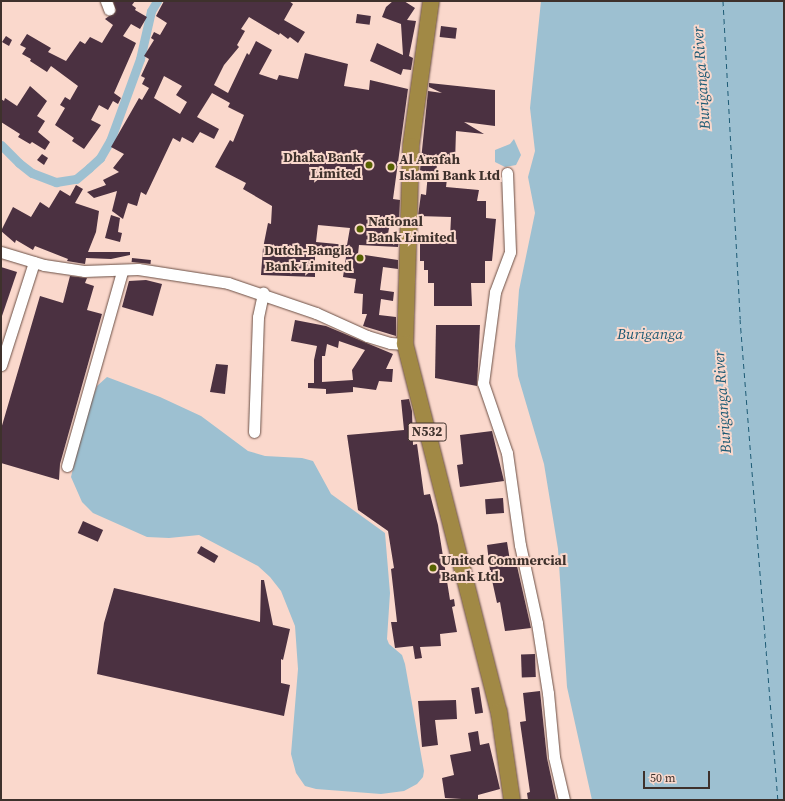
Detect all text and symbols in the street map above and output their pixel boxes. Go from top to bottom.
water label: Buriganga River [688,26,714,130]
place label: Dhaka Bank Limited [283,149,361,182]
place label: Al Arafah Islami Bank Ltd [399,151,500,184]
marker: Dhaka Bank Limited [364,160,374,170]
marker: Al Arafah Islami Bank Ltd [386,162,396,172]
place label: National Bank Limited [368,213,455,246]
marker: National Bank Limited [355,224,365,234]
place label: Dutch-Bangla Bank Limited [264,242,352,274]
marker: Dutch-Bangla Bank Limited [355,253,365,263]
water label: Buriganga [617,325,683,343]
water label: Buriganga River [709,350,735,454]
road number: N532 [407,421,447,443]
place label: United Commercial Bank Ltd. [441,552,567,584]
marker: United Commercial Bank Ltd. [428,563,438,573]
scale bar [645,763,712,789]
text: 50 m [650,770,676,786]

